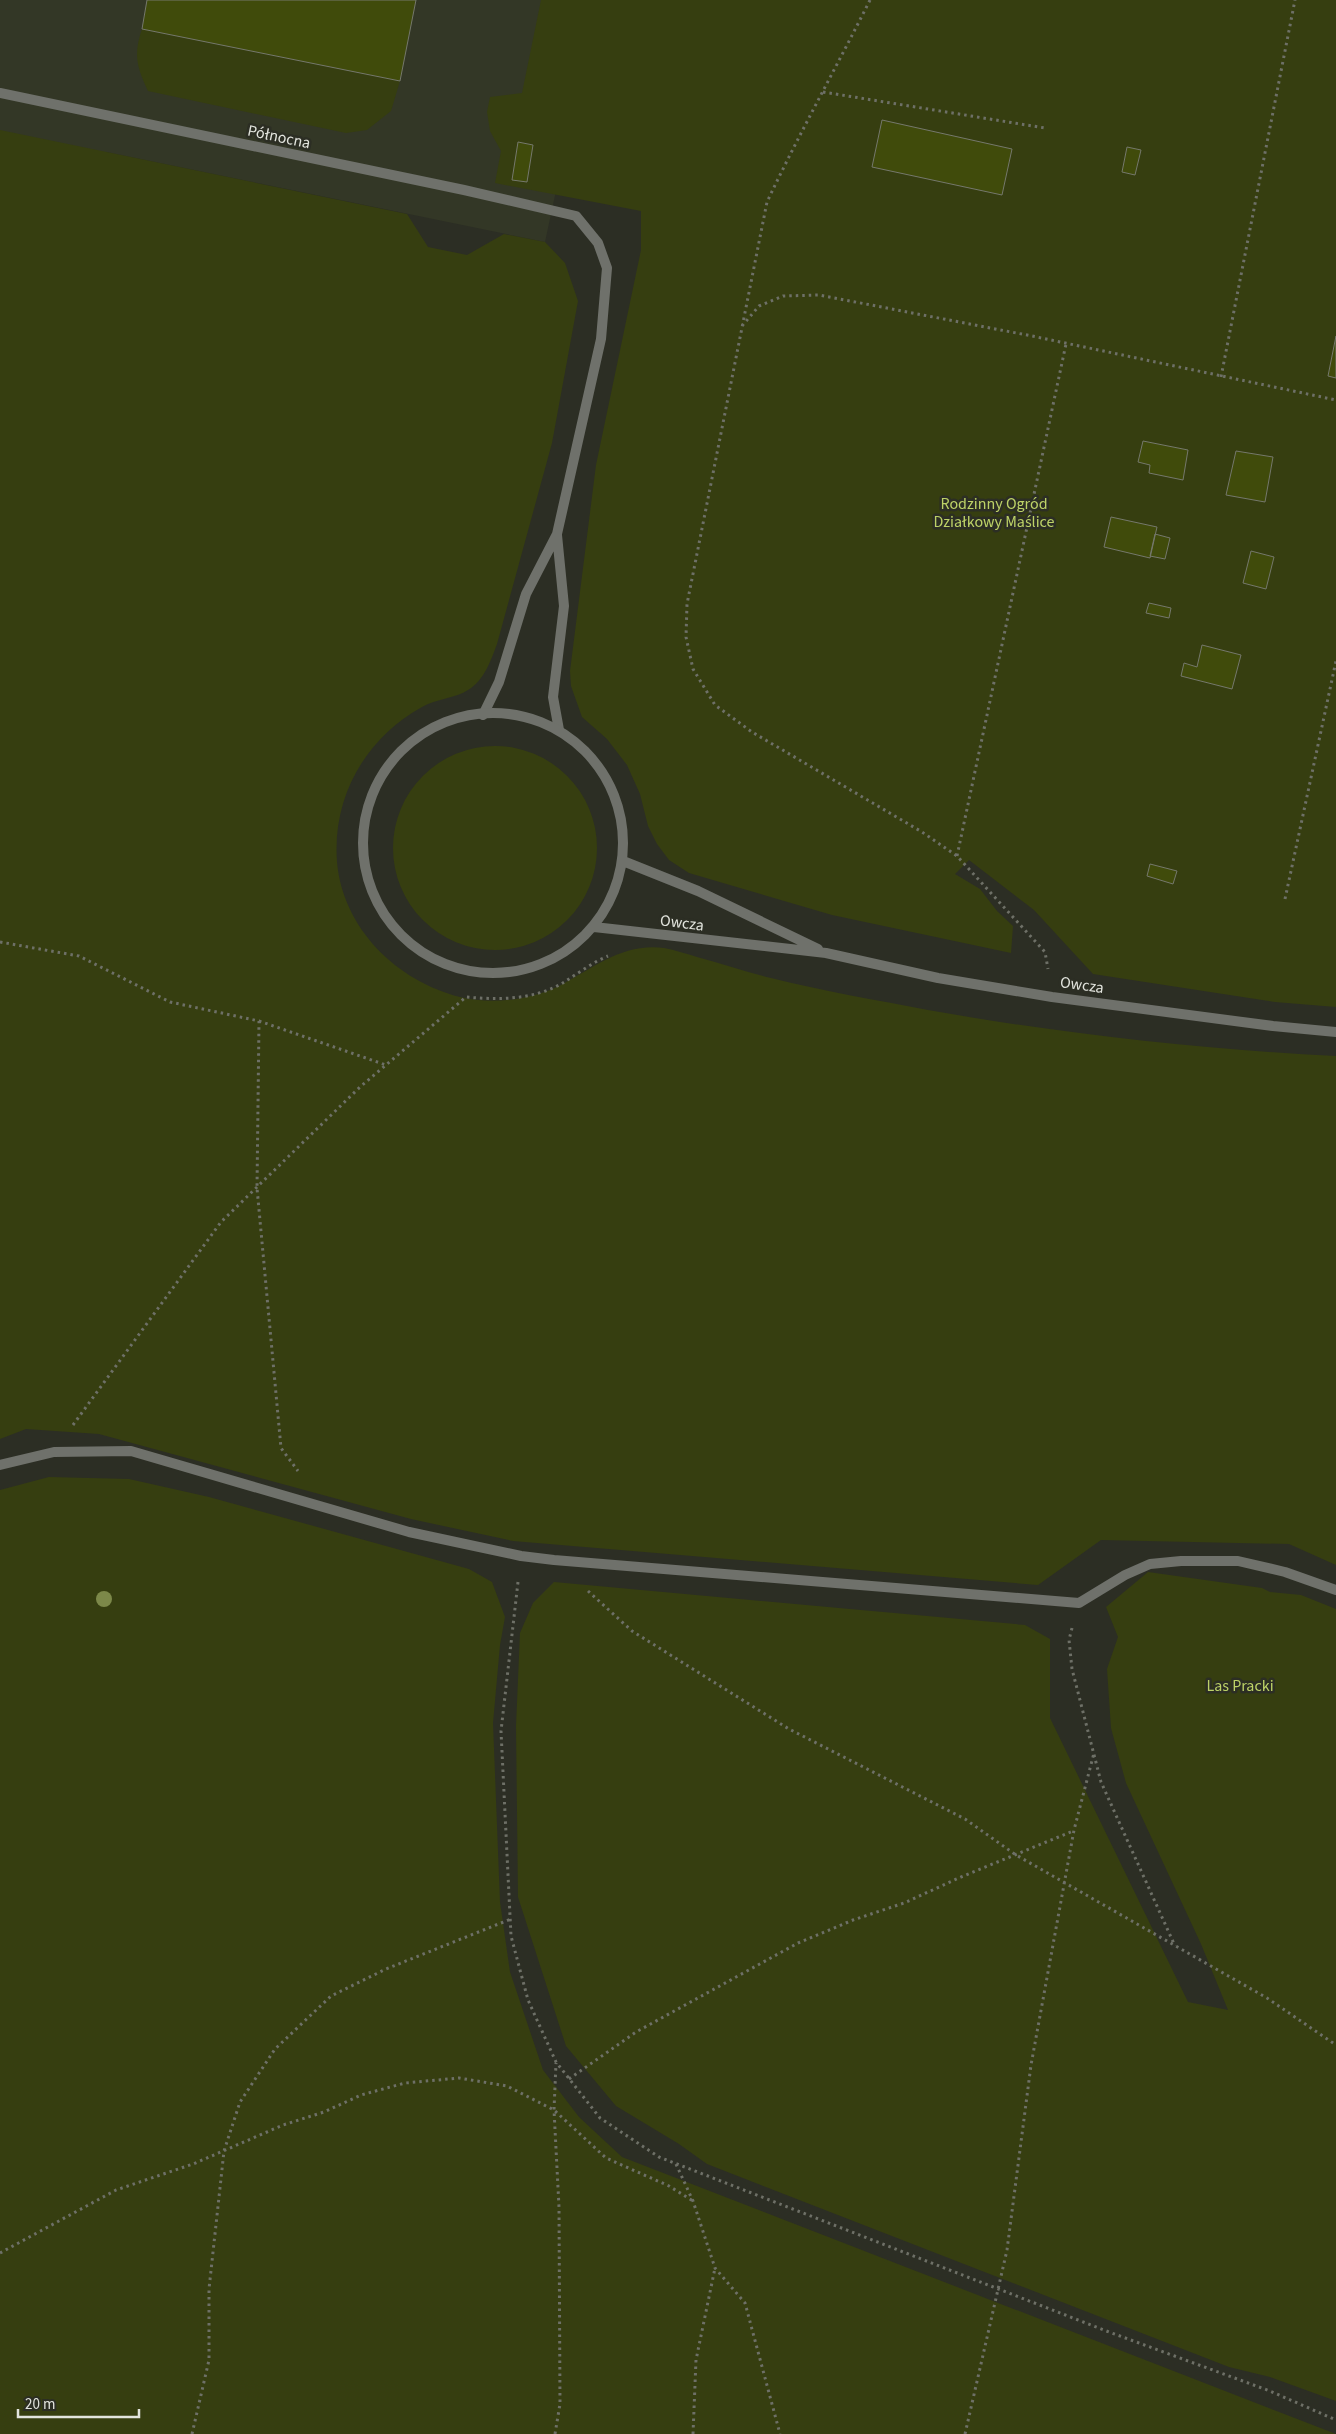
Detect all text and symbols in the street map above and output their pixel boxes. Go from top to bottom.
street label: Północna [246,120,312,154]
park label: Rodzinny Ogród Działkowy Maślice [933,493,1055,533]
street label: Owcza [659,909,705,937]
street label: Owcza [1059,971,1105,999]
park label: Las Pracki [1206,1675,1274,1697]
scale bar [18,2386,139,2418]
text: 20 m [25,2394,55,2415]

